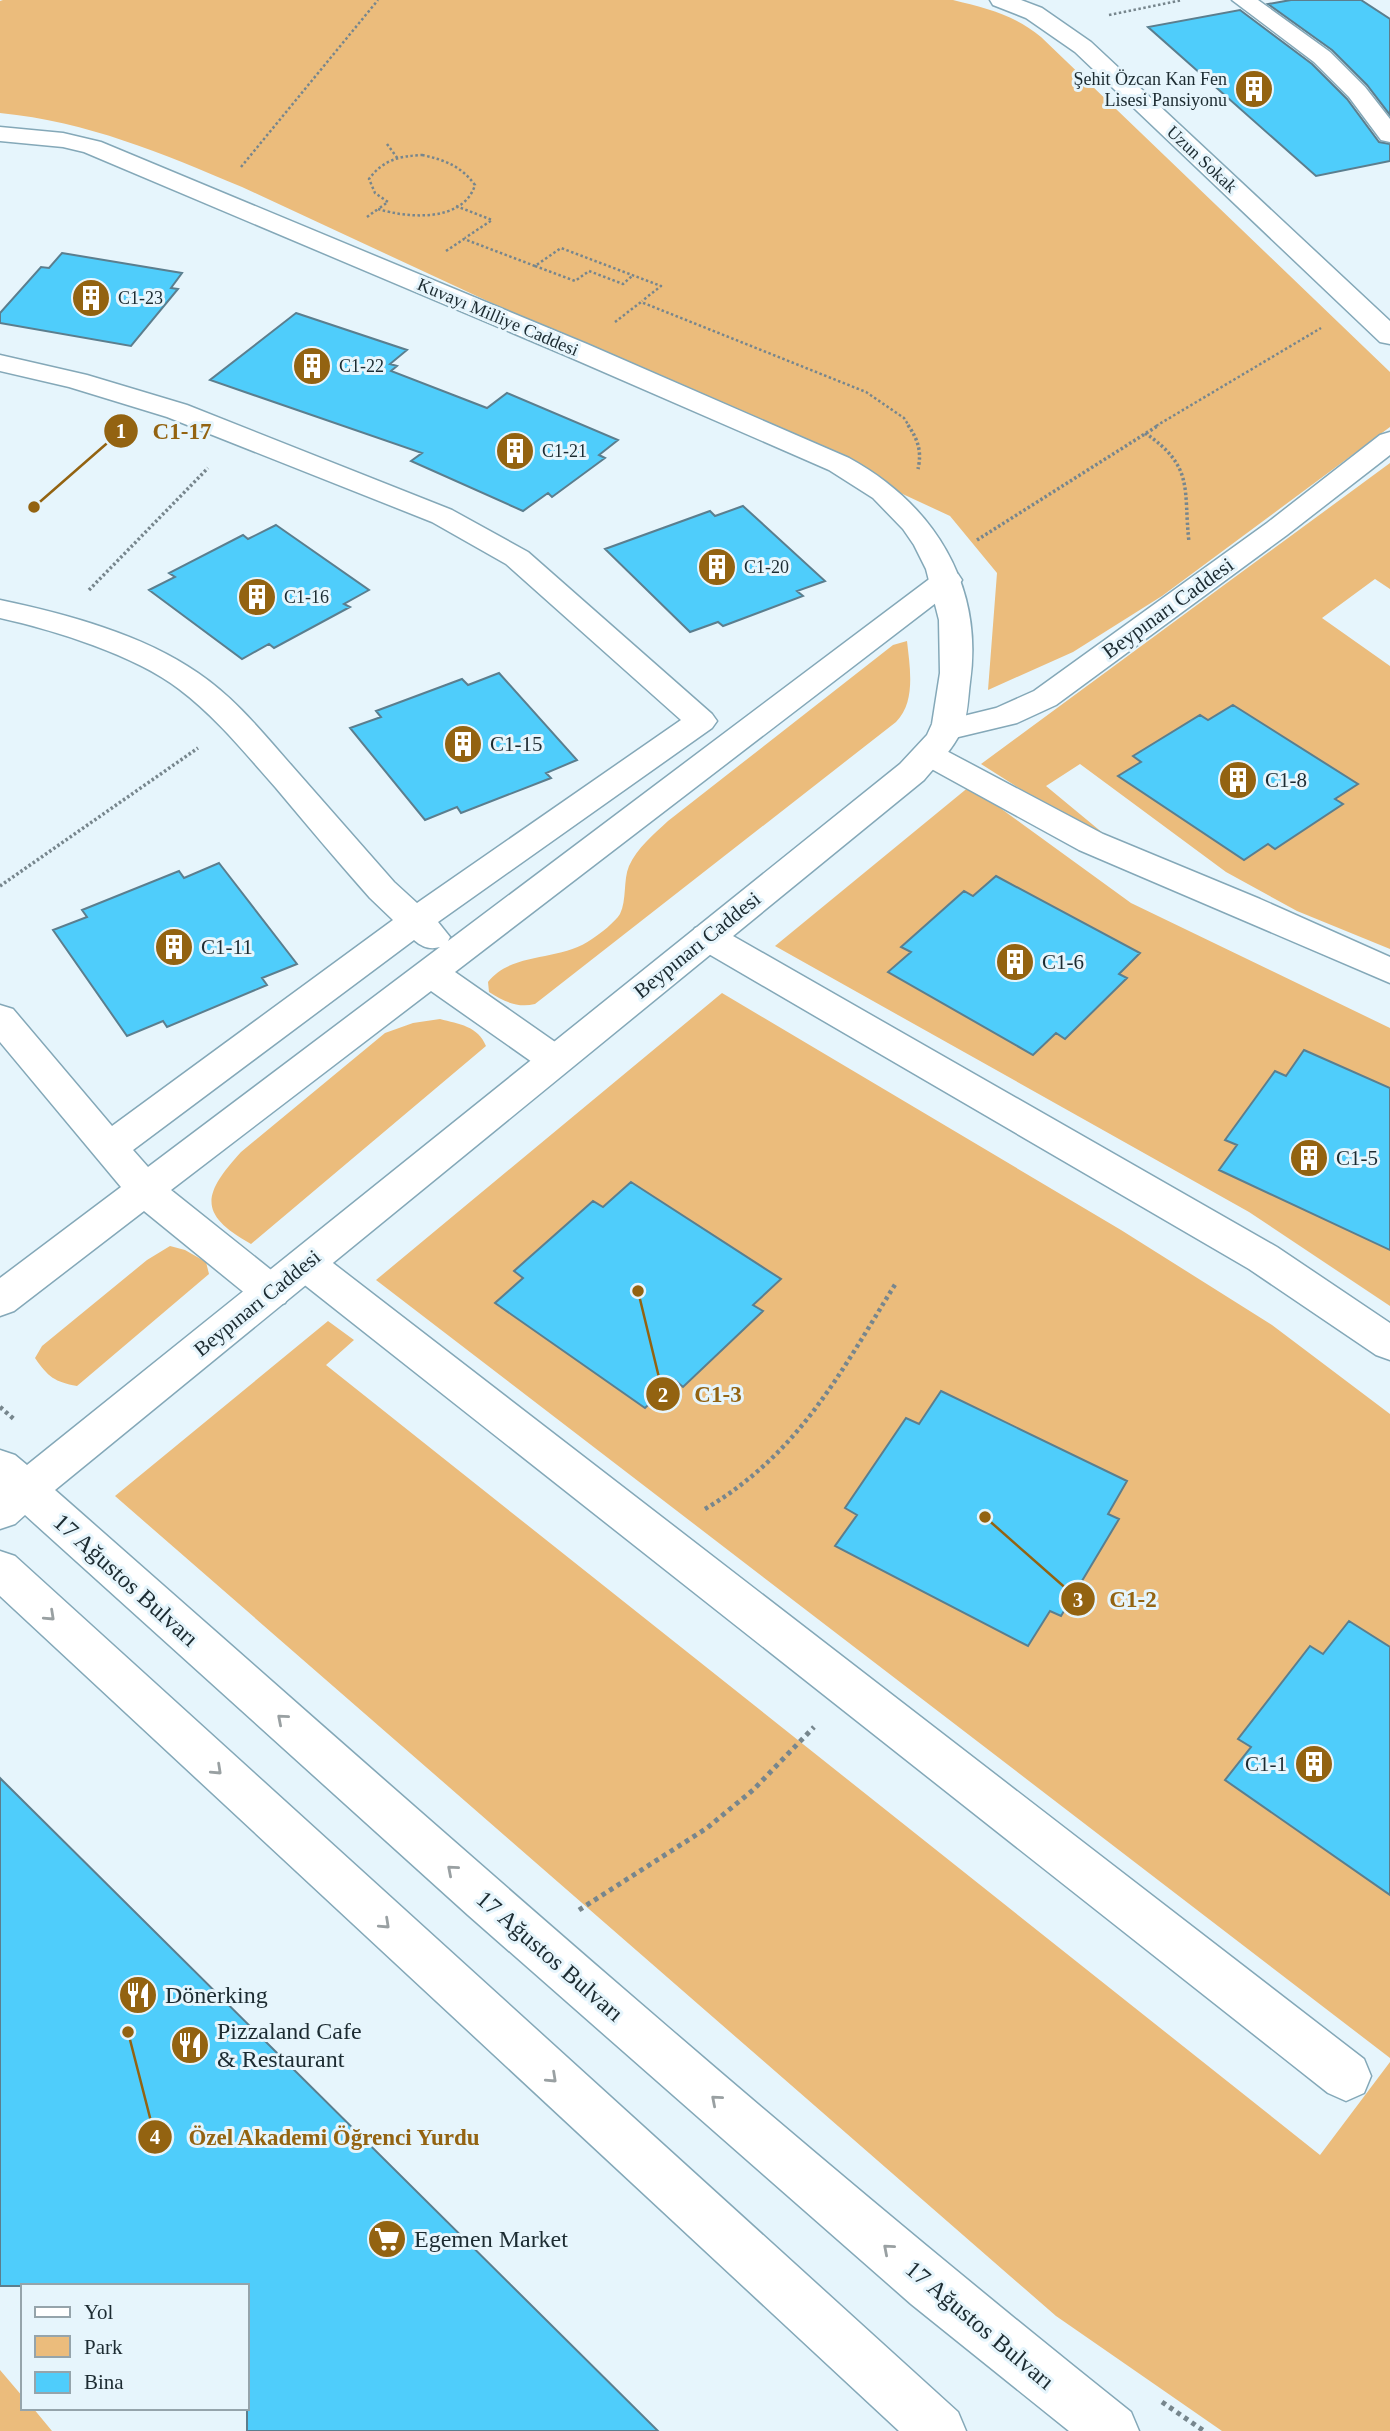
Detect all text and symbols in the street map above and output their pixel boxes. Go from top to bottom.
building icon: Şehit Özcan Kan Fen Lisesi Pansiyonu [1233,68,1275,110]
place label: Şehit Özcan Kan Fen Lisesi Pansiyonu [1074,69,1227,110]
street label: Uzun Sokak [1163,122,1241,196]
street label: Kuvayı Milliye Caddesi [414,274,582,360]
building icon: C1-23 [70,277,112,319]
place label: C1-23 [118,288,163,308]
building icon: C1-22 [291,345,333,387]
place label: C1-22 [339,356,384,376]
callout: C1-17 [103,409,225,453]
text: 1 [116,419,126,443]
text: C1-17 [153,419,211,444]
building icon: C1-21 [494,430,536,472]
place label: C1-21 [542,441,587,461]
building icon: C1-20 [696,546,738,588]
street label: Beypınarı Caddesi [1098,552,1238,663]
place label: C1-20 [744,557,789,577]
building icon: C1-16 [236,576,278,618]
place label: C1-16 [284,587,329,607]
building icon: C1-15 [442,723,484,765]
place label: C1-15 [490,732,543,756]
building icon: C1-8 [1217,759,1259,801]
place label: C1-8 [1265,768,1307,792]
street label: Beypınarı Caddesi [629,887,765,1003]
building icon: C1-11 [153,926,195,968]
place label: C1-11 [201,935,253,959]
building icon: C1-6 [994,941,1036,983]
place label: C1-6 [1042,950,1084,974]
building icon: C1-5 [1288,1137,1330,1179]
place label: C1-5 [1336,1146,1378,1170]
street label: Beypınarı Caddesi [189,1245,325,1361]
callout: C1-3 [645,1372,756,1416]
text: C1-3 [694,1382,742,1407]
text: 2 [658,1383,668,1407]
street label: 17 Ağustos Bulvarı [48,1508,204,1652]
callout: C1-2 [1061,1577,1171,1621]
text: C1-2 [1109,1587,1157,1612]
text: 3 [1073,1588,1083,1612]
one-way arrow [42,1607,55,1620]
one-way arrow [277,1715,290,1727]
building icon: C1-1 [1293,1743,1335,1785]
place label: C1-1 [1245,1752,1287,1776]
one-way arrow [209,1762,222,1774]
one-way arrow [448,1866,461,1878]
street label: 17 Ağustos Bulvarı [472,1885,629,2027]
one-way arrow [377,1916,390,1928]
restaurant icon: Dönerking [117,1974,159,2016]
place label: Dönerking [165,1982,268,2008]
place label: Pizzaland Cafe & Restaurant [217,2018,362,2072]
restaurant icon: Pizzaland Cafe & Restaurant [169,2024,211,2066]
one-way arrow [544,2070,557,2082]
one-way arrow [711,2096,724,2108]
callout: Özel Akademi Öğrenci Yurdu [138,2115,494,2159]
text: 4 [150,2125,161,2149]
text: Özel Akademi Öğrenci Yurdu [188,2125,480,2150]
supermarket icon: Egemen Market [366,2218,408,2260]
place label: Egemen Market [414,2226,568,2252]
one-way arrow [883,2245,896,2257]
street label: 17 Ağustos Bulvarı [901,2255,1060,2395]
legend [21,2284,248,2410]
text: Yol [84,2300,114,2324]
text: Park [84,2335,123,2359]
text: Bina [84,2370,124,2394]

